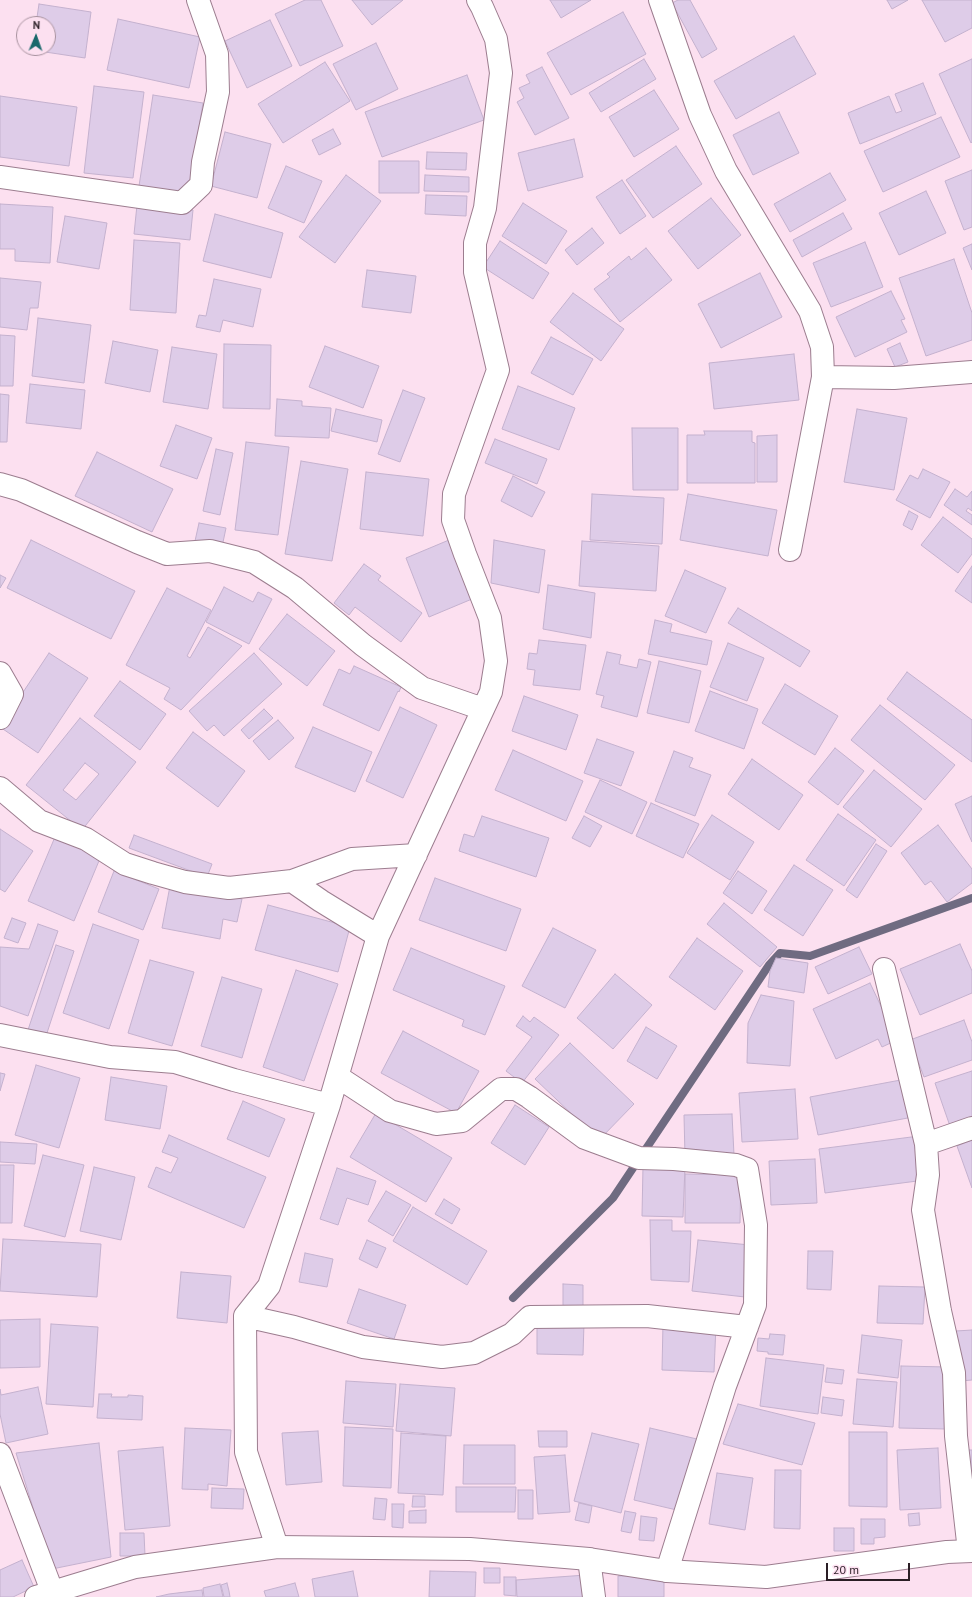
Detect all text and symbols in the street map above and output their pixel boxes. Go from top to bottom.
north arrow [16,16,56,56]
text: N [33,18,40,32]
scale bar [828,1555,912,1581]
text: 20 m [833,1562,859,1577]

